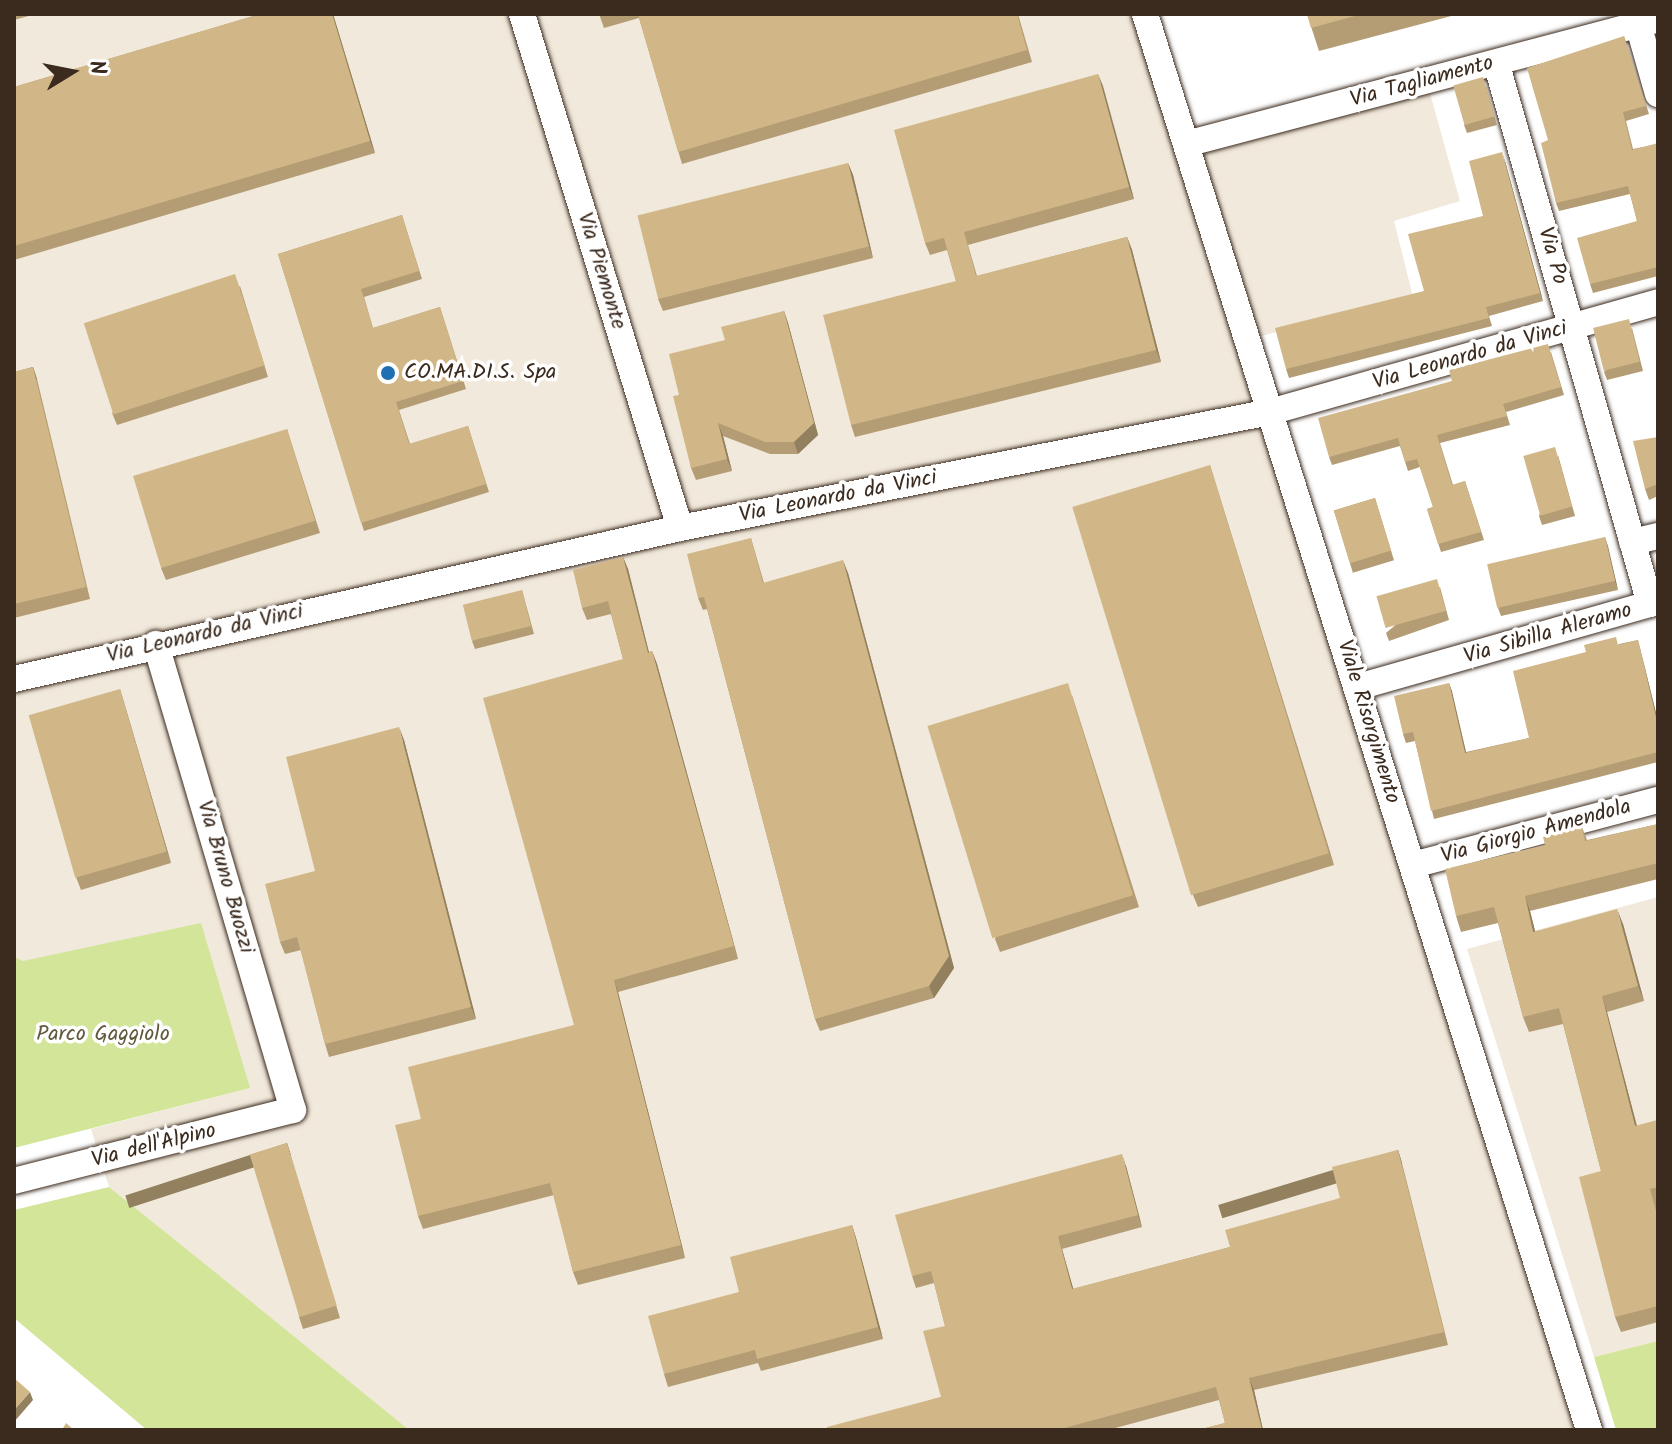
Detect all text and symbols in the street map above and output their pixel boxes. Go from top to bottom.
north arrow [32,32,112,112]
street label: Via Tagliamento [1348,50,1496,114]
text: N [78,58,115,78]
street label: Via Piemonte [571,209,631,333]
street label: Via Po [1531,224,1573,288]
street label: Via Leonardo da Vinci [1370,316,1570,396]
place label: CO.MA.DI.S. Spa [404,360,556,386]
marker: CO.MA.DI.S. Spa [379,364,397,382]
street label: Via Leonardo da Vinci [737,465,939,529]
street label: Via Sibilla Aleramo [1461,597,1635,671]
street label: Via Leonardo da Vinci [104,599,306,669]
street label: Viale Risorgimento [1331,637,1405,807]
street label: Via Giorgio Amendola [1438,794,1634,870]
street label: Via Bruno Buozzi [191,798,259,956]
park label: Parco Gaggiolo [36,1022,170,1048]
street label: Via dell'Alpino [89,1118,219,1174]

